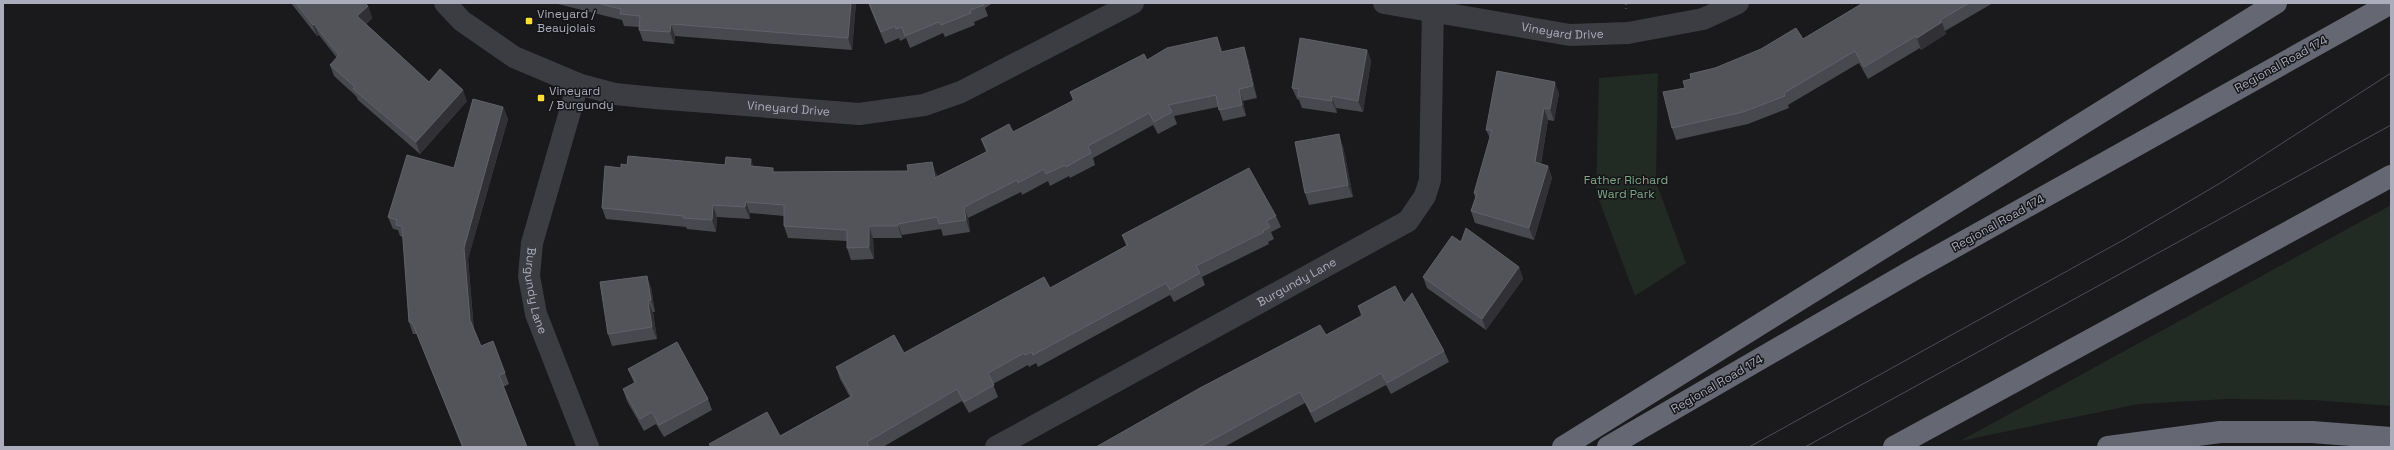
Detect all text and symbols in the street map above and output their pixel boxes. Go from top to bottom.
place label: Vineyard / Beaujolais [537,6,596,36]
marker: Vineyard / Beaujolais [524,16,534,26]
street label: Vineyard Drive [1520,19,1604,43]
street label: Regional Road 174 [2232,32,2331,96]
place label: Vineyard / Burgundy [549,83,614,113]
marker: Vineyard / Burgundy [536,93,546,103]
street label: Vineyard Drive [747,97,831,120]
park label: Father Richard Ward Park [1584,172,1668,202]
street label: Regional Road 174 [1949,191,2048,255]
street label: Burgundy Lane [521,247,551,336]
street label: Burgundy Lane [1254,254,1339,310]
street label: Regional Road 174 [1668,351,1767,417]

